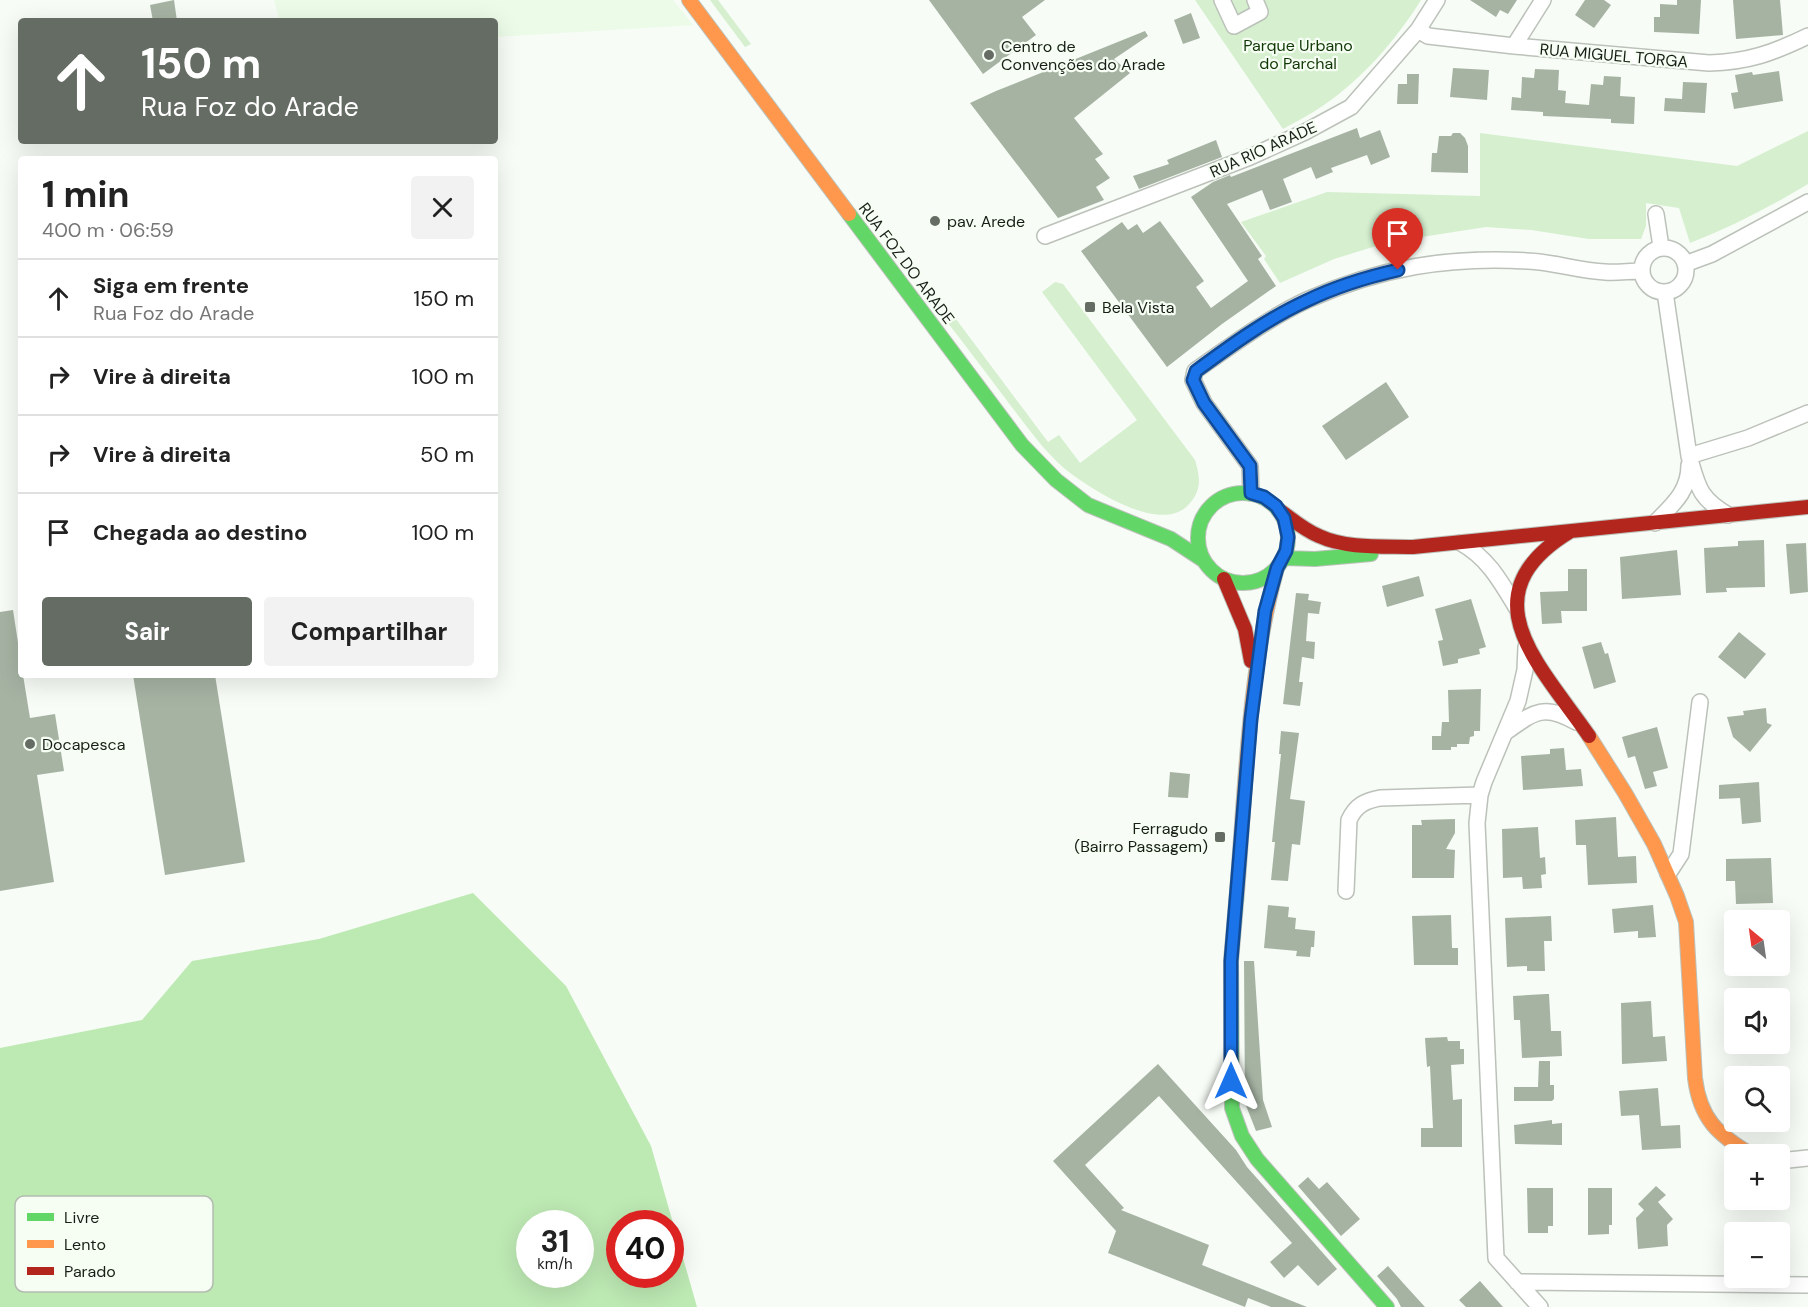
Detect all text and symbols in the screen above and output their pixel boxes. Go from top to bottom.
park label: Parque Urbano do Parchal [1243,35,1353,74]
text: 150 m [141,36,261,91]
place label: Centro de Convenções do Arade [1001,36,1165,75]
street label: RUA MIGUEL TORGA [1539,39,1689,72]
icon: ahead [42,42,120,120]
marker: Centro de Convenções do Arade [982,48,996,62]
text: Rua Foz do Arade [141,89,359,124]
street label: RUA RIO ARADE [1206,116,1320,182]
text: 1 min [42,171,130,218]
button: close [411,176,474,239]
street label: RUA FOZ DO ARADE [854,198,959,328]
pin [1372,208,1423,270]
place label: pav. Arede [947,211,1025,232]
marker: pav. Arede [928,214,942,228]
text: 400 m · 06:59 [42,217,174,243]
icon: arrive [1381,217,1414,250]
text: Siga em frente [93,271,249,300]
icon: ahead [42,282,75,315]
text: 150 m [413,284,474,313]
place label: Bela Vista [1102,297,1174,318]
text: Rua Foz do Arade [93,300,254,326]
marker: Bela Vista [1083,300,1097,314]
icon: right [42,360,75,393]
text: Vire à direita [93,362,231,391]
text: 100 m [412,362,474,391]
icon: right [42,438,75,471]
text: Vire à direita [93,440,231,469]
text: 50 m [420,440,474,469]
icon: arrive [42,516,75,549]
text: Chegada ao destino [93,518,307,547]
text: 100 m [412,518,474,547]
button: Sair [42,597,252,666]
button: Compartilhar [264,597,474,666]
place label: Docapesca [42,734,125,755]
marker: Docapesca [23,737,37,751]
place label: Ferragudo (Bairro Passagem) [1074,818,1208,857]
marker: Ferragudo (Bairro Passagem) [1213,830,1227,844]
north arrow [1724,910,1790,976]
map controls [1724,910,1790,1288]
button: sound [1724,988,1790,1054]
position arrow [1199,1049,1263,1113]
button: search [1724,1066,1790,1132]
button: + [1724,1144,1790,1210]
legend [15,1196,213,1292]
text: Livre [64,1207,99,1228]
speed limit sign: 40 [606,1210,684,1288]
text: 31 [541,1222,569,1261]
button: − [1724,1222,1790,1288]
text: Lento [64,1234,106,1255]
text: km/h [537,1254,573,1274]
text: Parado [64,1261,116,1282]

